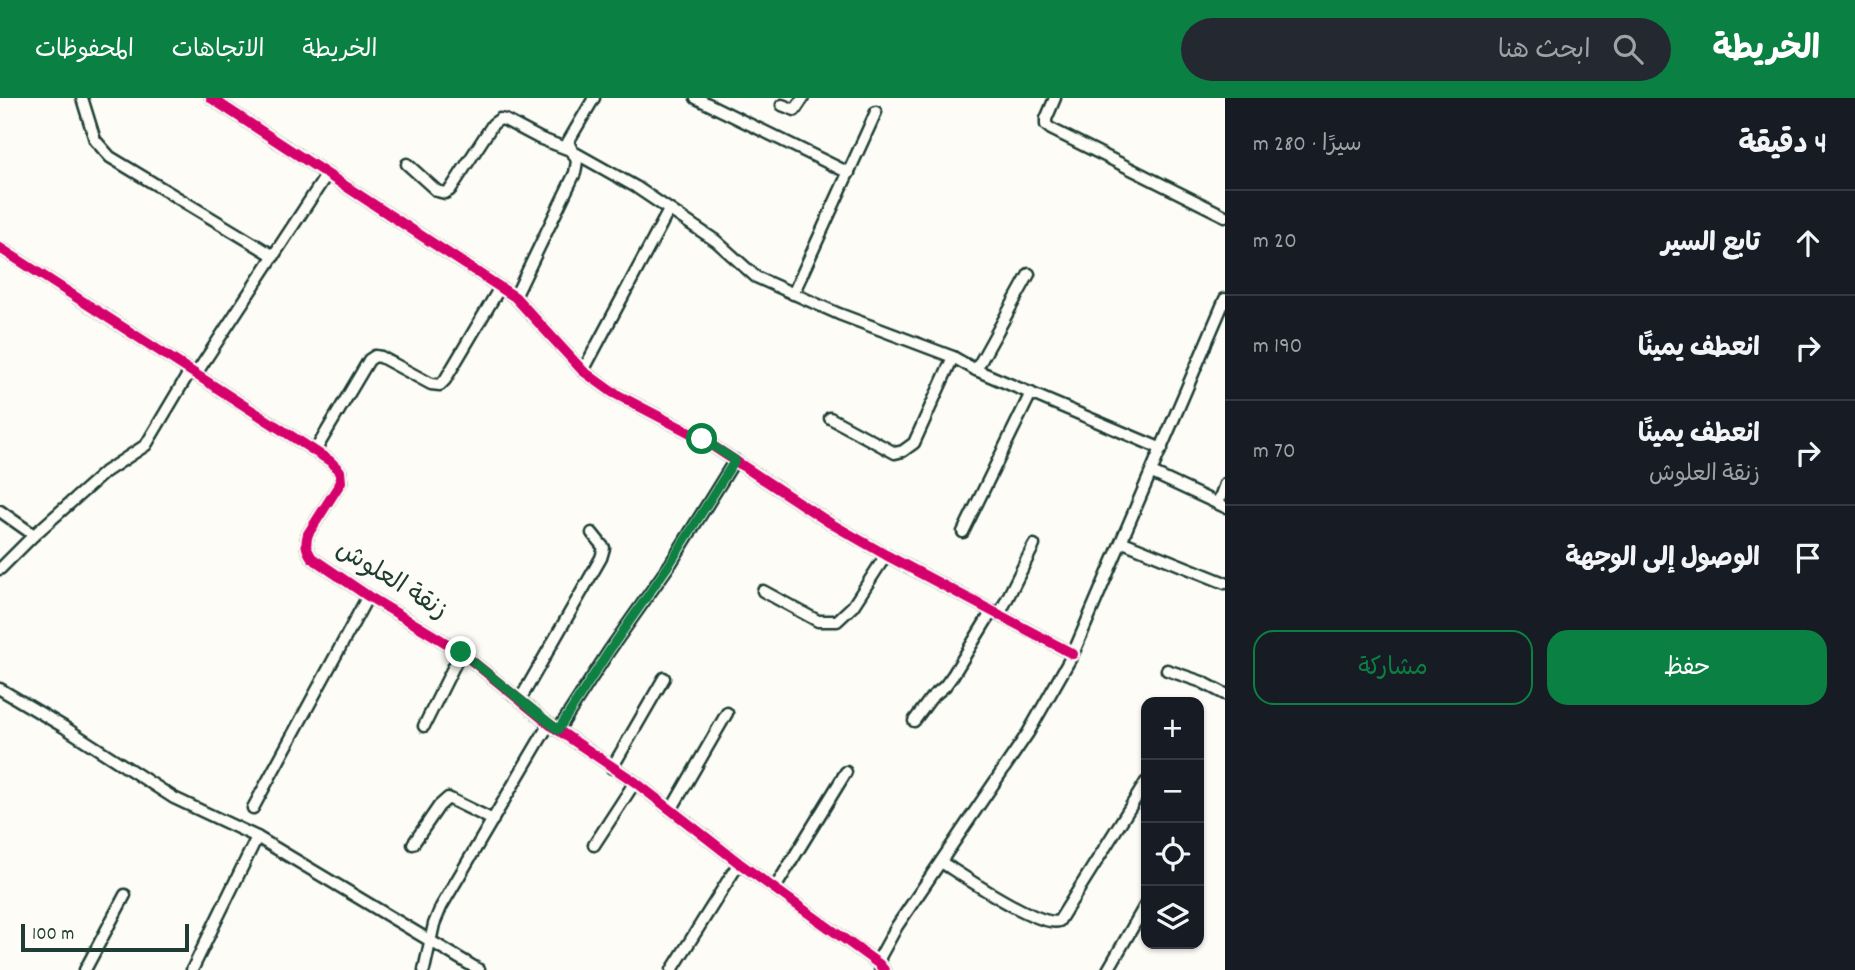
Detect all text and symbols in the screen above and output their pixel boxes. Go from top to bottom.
search box [1181,18,1671,81]
text: الخريطة [1713,28,1820,75]
icon: search [1609,30,1647,68]
text: ابحث هنا [1498,33,1591,70]
text: المحفوظات [35,34,134,68]
text: الاتجاهات [172,34,265,68]
text: الخريطة [303,34,377,68]
text: 4 دقيقة [1738,125,1827,168]
text: سيرًا · 280 m [1253,129,1362,162]
icon: ahead [1789,224,1827,262]
text: 20 m [1253,226,1297,259]
text: تابع السير [1661,226,1760,263]
icon: right [1789,329,1827,367]
text: 190 m [1253,331,1302,364]
text: انعطف يمينًا [1638,331,1760,368]
text: انعطف يمينًا [1638,417,1760,454]
route start [686,423,717,454]
icon: right [1789,434,1827,472]
text: 70 m [1253,436,1295,469]
text: زنقة العلوش [1649,459,1760,492]
street label: زنقة العلوش [328,532,454,630]
icon: arrive [1789,539,1827,577]
text: الوصول إلى الوجهة [1565,541,1760,578]
button: مشاركة [1253,630,1533,705]
button: حفظ [1547,630,1827,705]
route end [445,636,476,667]
map controls [1141,697,1204,949]
button: + [1141,697,1204,760]
button: − [1141,760,1204,823]
button: locate [1141,823,1204,886]
button: layers [1141,886,1204,949]
scale bar [21,921,189,953]
text: 100 m [32,922,74,949]

